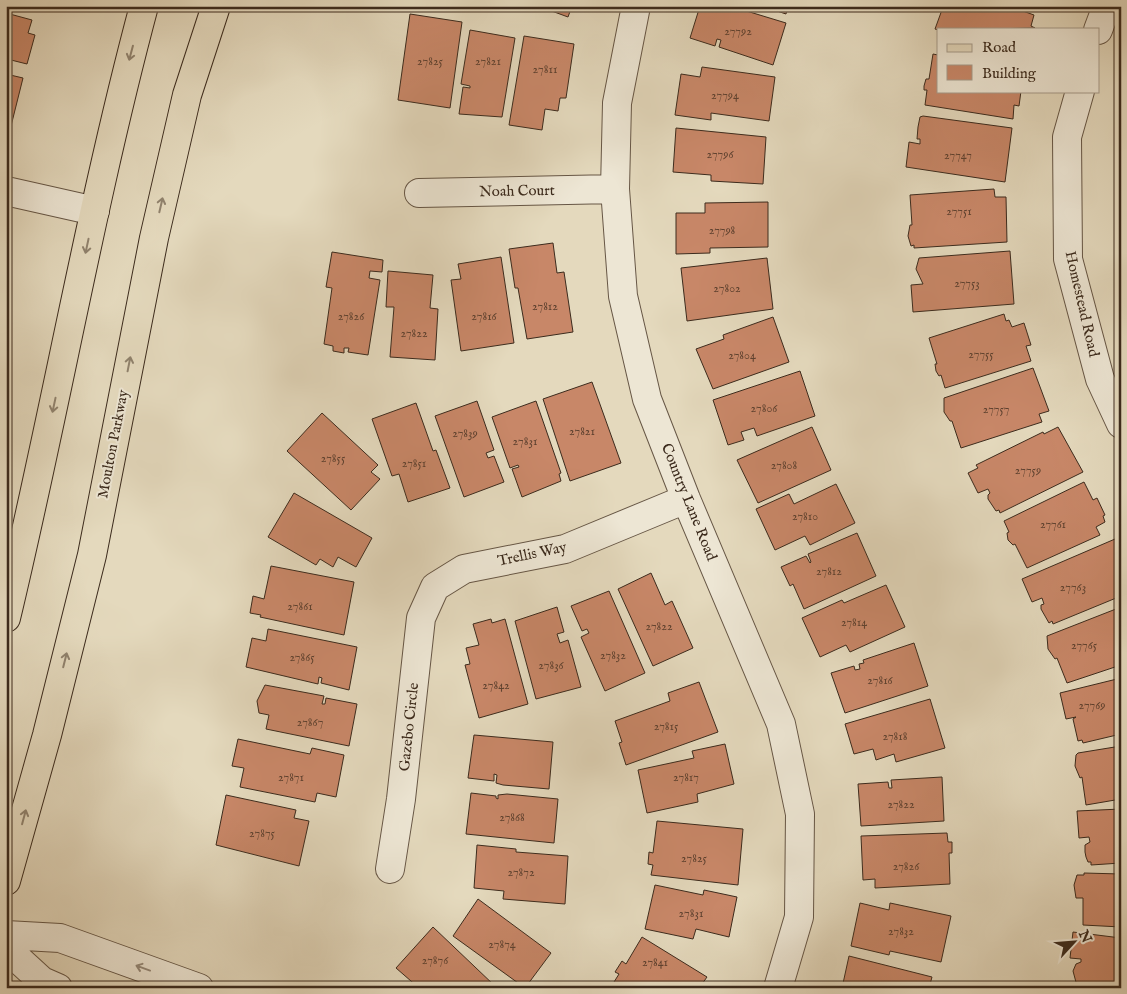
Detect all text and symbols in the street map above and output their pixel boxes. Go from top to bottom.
house number: 27792 [724,24,752,39]
legend [937,28,1100,92]
text: Road [982,38,1017,57]
one-way arrow [126,45,135,61]
house number: 27825 [417,54,444,69]
house number: 27821 [475,54,501,69]
house number: 27811 [533,62,557,77]
text: Building [982,64,1037,83]
house number: 27794 [711,88,739,103]
house number: 27796 [706,147,734,162]
house number: 27747 [944,148,972,163]
street label: Noah Court [479,181,555,201]
one-way arrow [157,198,167,214]
house number: 27751 [946,204,972,219]
house number: 27798 [709,223,736,238]
one-way arrow [82,237,91,253]
street label: Homestead Road [1061,249,1104,360]
house number: 27753 [954,276,980,291]
house number: 27802 [713,281,741,296]
house number: 27812 [532,299,558,314]
house number: 27826 [338,309,365,324]
house number: 27816 [471,309,498,324]
house number: 27822 [400,326,428,341]
house number: 27755 [968,347,994,362]
house number: 27804 [728,348,756,363]
one-way arrow [125,357,134,373]
street label: Moulton Parkway [93,387,133,500]
one-way arrow [49,397,58,413]
house number: 27806 [751,401,778,416]
house number: 27757 [983,402,1009,417]
house number: 27821 [569,424,595,439]
house number: 27839 [452,426,478,441]
house number: 27831 [513,434,537,449]
street label: Country Lane Road [657,440,722,564]
house number: 27855 [321,451,346,466]
house number: 27851 [402,456,426,471]
house number: 27808 [771,458,797,473]
house number: 27759 [1015,463,1041,478]
house number: 27810 [792,509,818,524]
house number: 27761 [1040,517,1066,532]
street label: Trellis Way [496,537,569,571]
house number: 27812 [816,564,842,579]
house number: 27763 [1060,580,1086,595]
house number: 27861 [287,599,313,614]
house number: 27814 [841,615,867,630]
house number: 27822 [645,619,673,634]
house number: 27765 [1071,638,1098,653]
house number: 27832 [600,648,626,663]
house number: 27865 [289,650,315,665]
one-way arrow [61,652,70,668]
house number: 27836 [538,658,565,673]
house number: 27816 [867,673,894,688]
house number: 27842 [482,678,510,693]
street label: Gazebo Circle [395,682,423,772]
house number: 27769 [1078,698,1106,713]
house number: 27867 [297,715,323,730]
house number: 27815 [654,719,679,734]
house number: 27818 [883,729,908,744]
house number: 27871 [278,770,304,785]
house number: 27817 [673,770,699,785]
house number: 27822 [887,797,915,812]
one-way arrow [20,810,29,826]
house number: 27868 [499,810,525,825]
house number: 27875 [249,826,276,841]
house number: 27825 [681,851,708,866]
house number: 27826 [893,859,920,874]
house number: 27872 [507,865,535,880]
house number: 27831 [679,906,703,921]
north arrow [1050,916,1100,966]
house number: 27832 [888,924,914,939]
text: N [1074,926,1096,946]
house number: 27874 [488,937,516,952]
house number: 27876 [422,953,449,968]
house number: 27841 [642,955,668,970]
one-way arrow [136,963,152,972]

